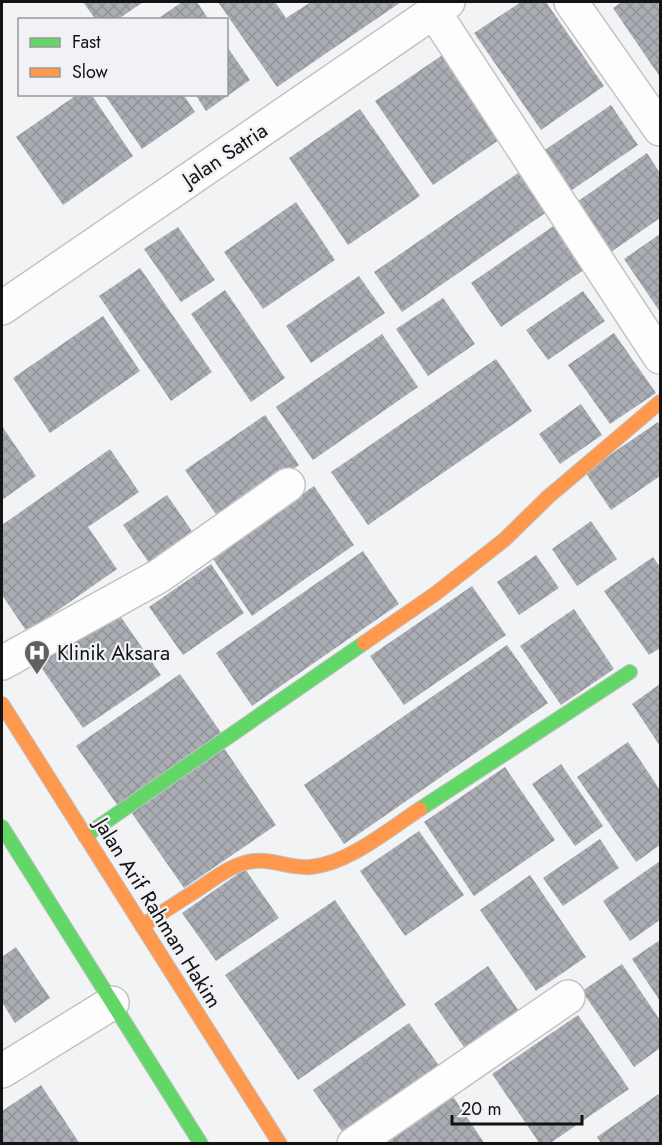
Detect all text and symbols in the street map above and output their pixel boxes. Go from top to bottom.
legend [18,18,228,96]
text: Fast [72,29,101,55]
text: Slow [72,59,109,85]
street label: Jalan Satria [174,115,274,196]
hospital icon: Klinik Aksara [22,638,52,676]
place label: Klinik Aksara [57,638,170,668]
street label: Jalan Arif Rahman Hakim [86,810,229,1014]
scale bar [452,1088,582,1126]
text: 20 m [461,1096,501,1122]

